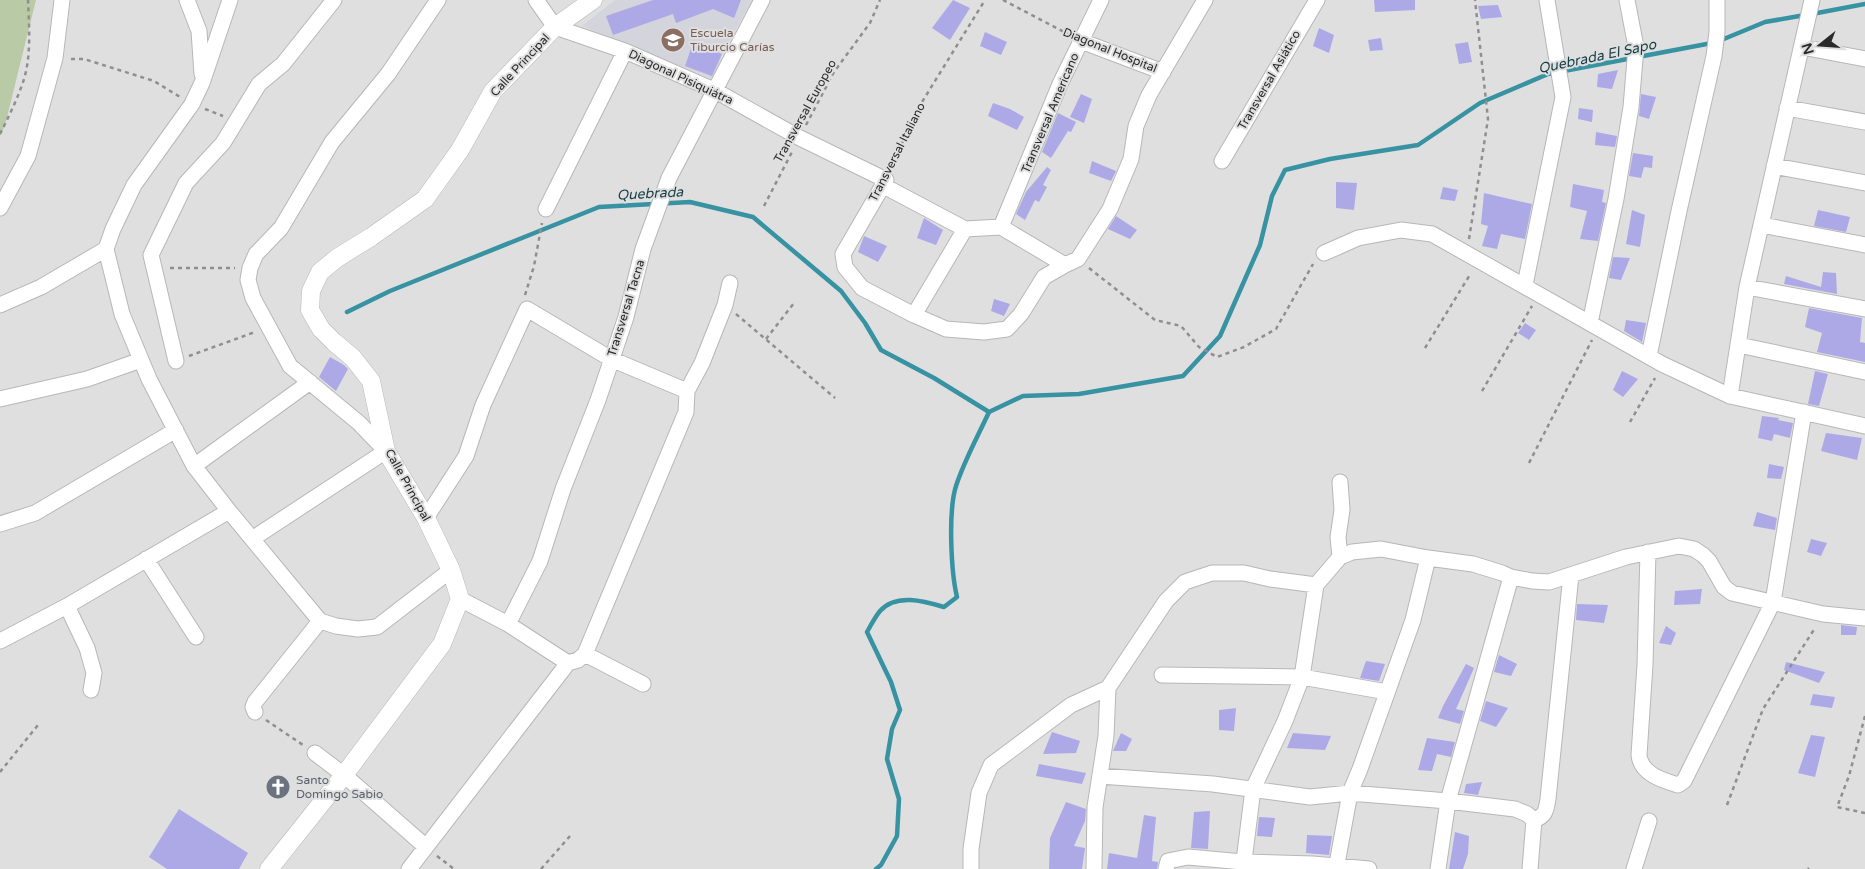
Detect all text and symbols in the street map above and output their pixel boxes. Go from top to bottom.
north arrow [1795,20,1845,70]
street label: Diagonal Hospital [1061,25,1159,75]
place label: Escuela Tiburcio Carías [690,26,775,54]
school or university icon: Escuela Tiburcio Carías [660,27,686,53]
street label: Transversal Asiático [1235,28,1303,132]
street label: Calle Principal [487,31,553,99]
water label: Quebrada El Sapo [1537,35,1659,77]
text: N [1798,41,1818,57]
street label: Diagonal Pisiquiátra [626,47,736,107]
street label: Transversal Americano [1018,51,1082,175]
street label: Transversal Europeo [771,57,839,165]
street label: Transversal Italiano [866,100,928,204]
water label: Quebrada [616,183,685,204]
street label: Transversal Tacna [605,258,647,358]
street label: Calle Principal [382,446,434,524]
place label: Santo Domingo Sabio [296,773,383,801]
church icon: Santo Domingo Sabio [265,774,291,800]

